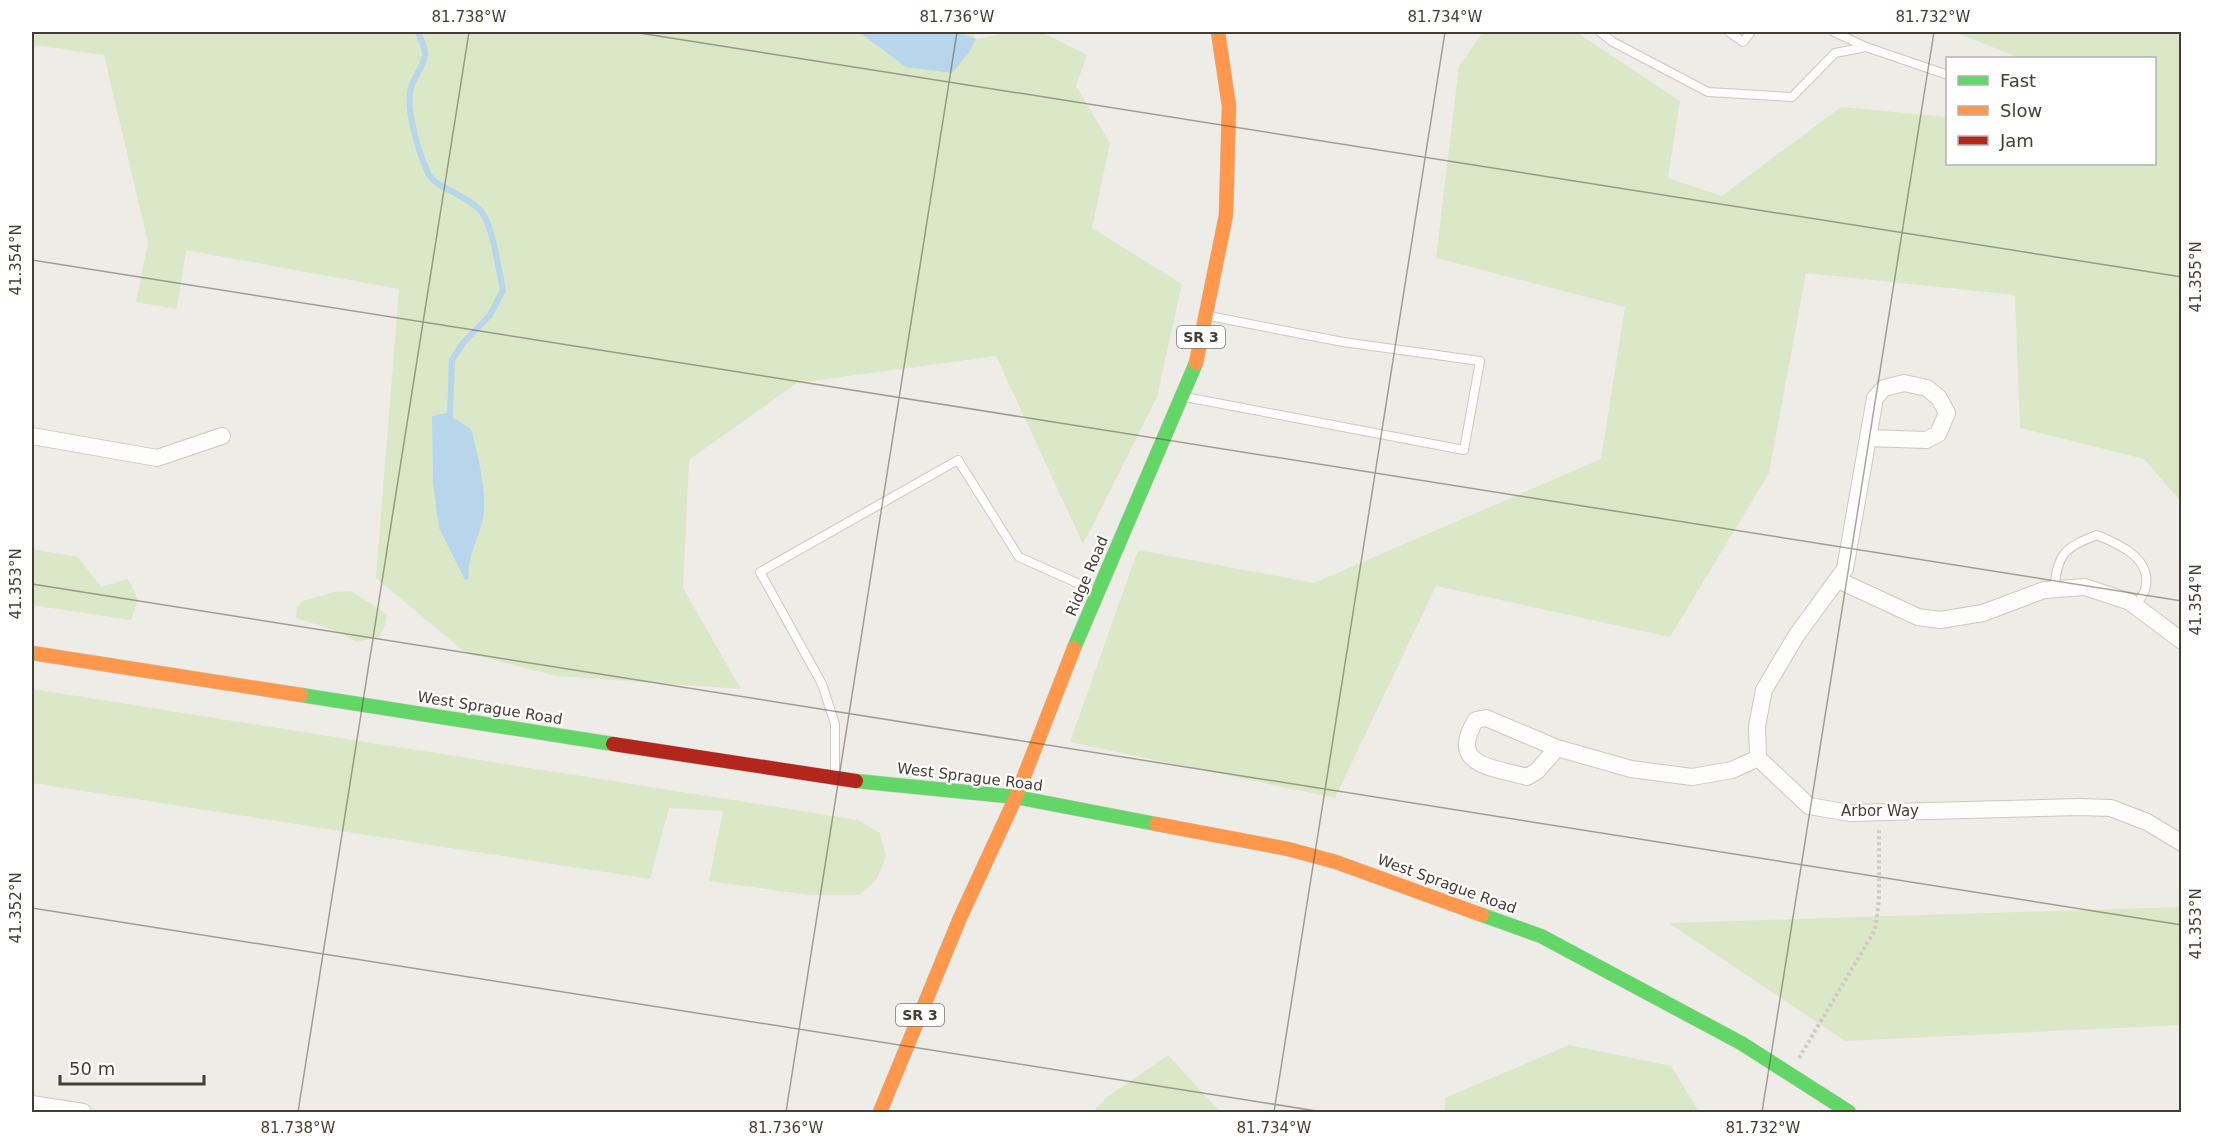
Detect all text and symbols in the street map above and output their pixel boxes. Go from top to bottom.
text: 81.738°W [432,8,507,26]
text: 81.736°W [920,8,995,26]
text: 81.734°W [1408,8,1483,26]
text: 81.732°W [1896,8,1971,26]
legend [1946,57,2156,165]
text: Fast [2000,70,2036,91]
text: Slow [2000,100,2042,121]
text: Jam [1999,130,2034,151]
text: 41.354°N [7,224,25,296]
text: 41.355°N [2187,241,2205,313]
road number: SR 3 [1177,326,1225,348]
street label: Ridge Road [1062,533,1112,619]
text: 41.353°N [7,548,25,620]
text: 41.354°N [2187,564,2205,636]
street label: West Sprague Road [416,688,564,728]
street label: West Sprague Road [896,759,1044,795]
street label: Arbor Way [1841,802,1919,820]
street label: West Sprague Road [1375,850,1519,918]
text: 41.352°N [7,872,25,944]
text: 41.353°N [2187,888,2205,960]
road number: SR 3 [896,1004,944,1026]
scale bar [60,1048,204,1086]
text: 50 m [69,1058,115,1079]
text: 81.738°W [261,1119,336,1137]
text: 81.736°W [749,1119,824,1137]
text: 81.734°W [1237,1119,1312,1137]
text: 81.732°W [1726,1119,1801,1137]

